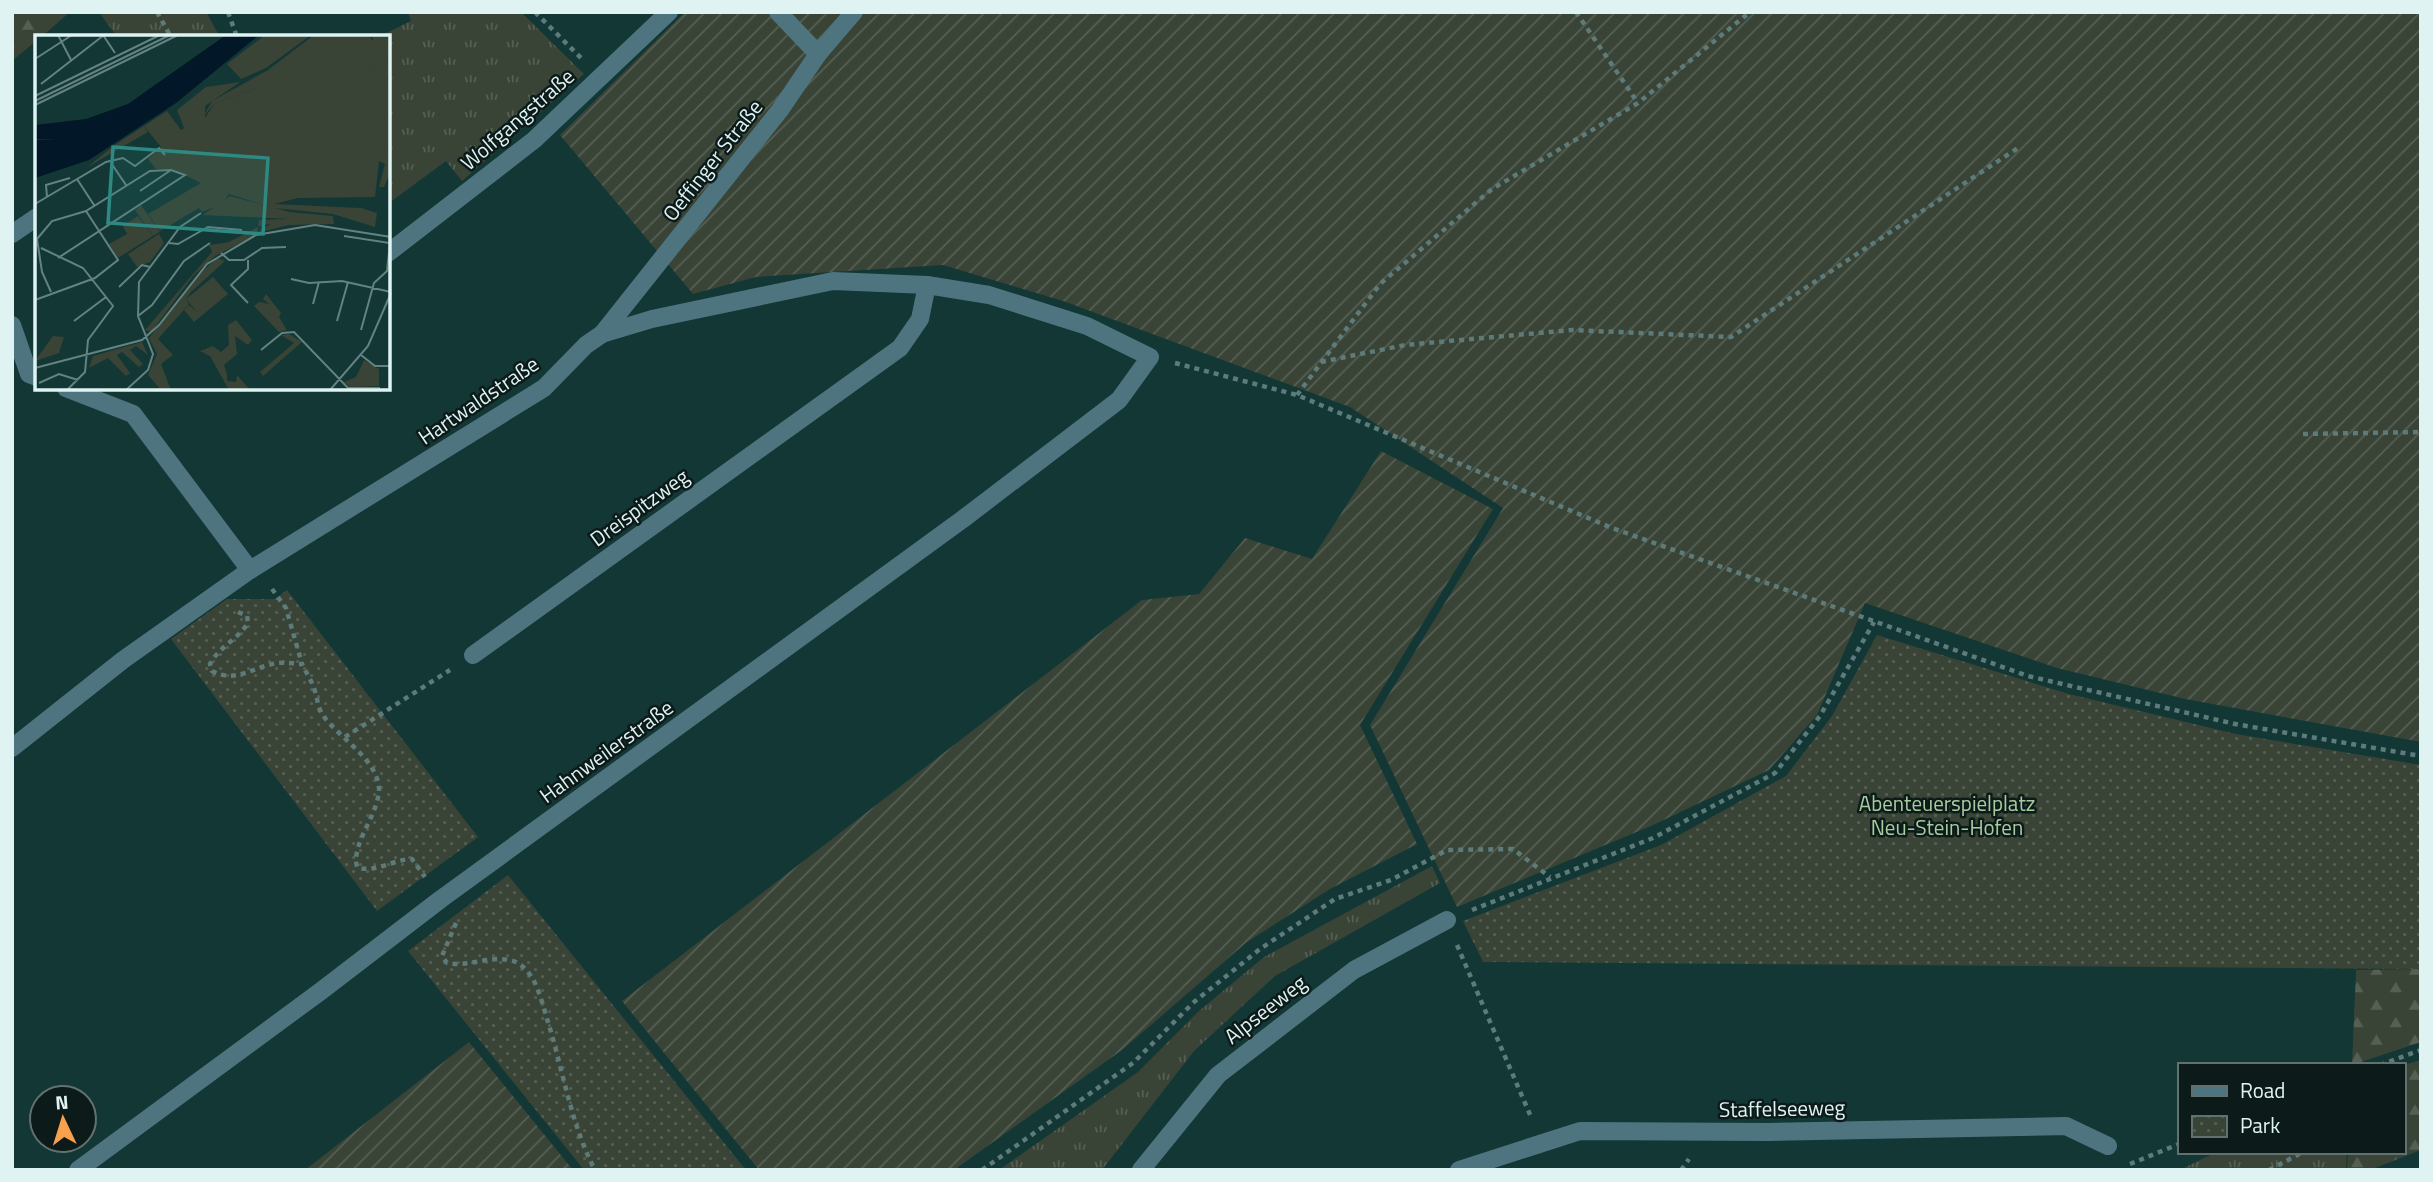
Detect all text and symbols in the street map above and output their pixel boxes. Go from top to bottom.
inset map [35,35,390,390]
street label: Wolfgangstraße [453,60,581,178]
street label: Oeffinger Straße [654,92,770,228]
street label: Hartwaldstraße [411,348,545,452]
street label: Dreispitzweg [583,460,695,554]
street label: Hahnweilerstraße [532,691,680,811]
park label: Abenteuerspielplatz Neu-Stein-Hofen [1859,787,2035,843]
street label: Alpseeweg [1217,967,1313,1051]
legend [2178,1063,2405,1154]
text: Road [2240,1074,2285,1106]
north arrow [28,1084,98,1154]
text: N [54,1087,69,1116]
street label: Staffelseeweg [1719,1091,1846,1125]
text: Park [2240,1109,2280,1141]

